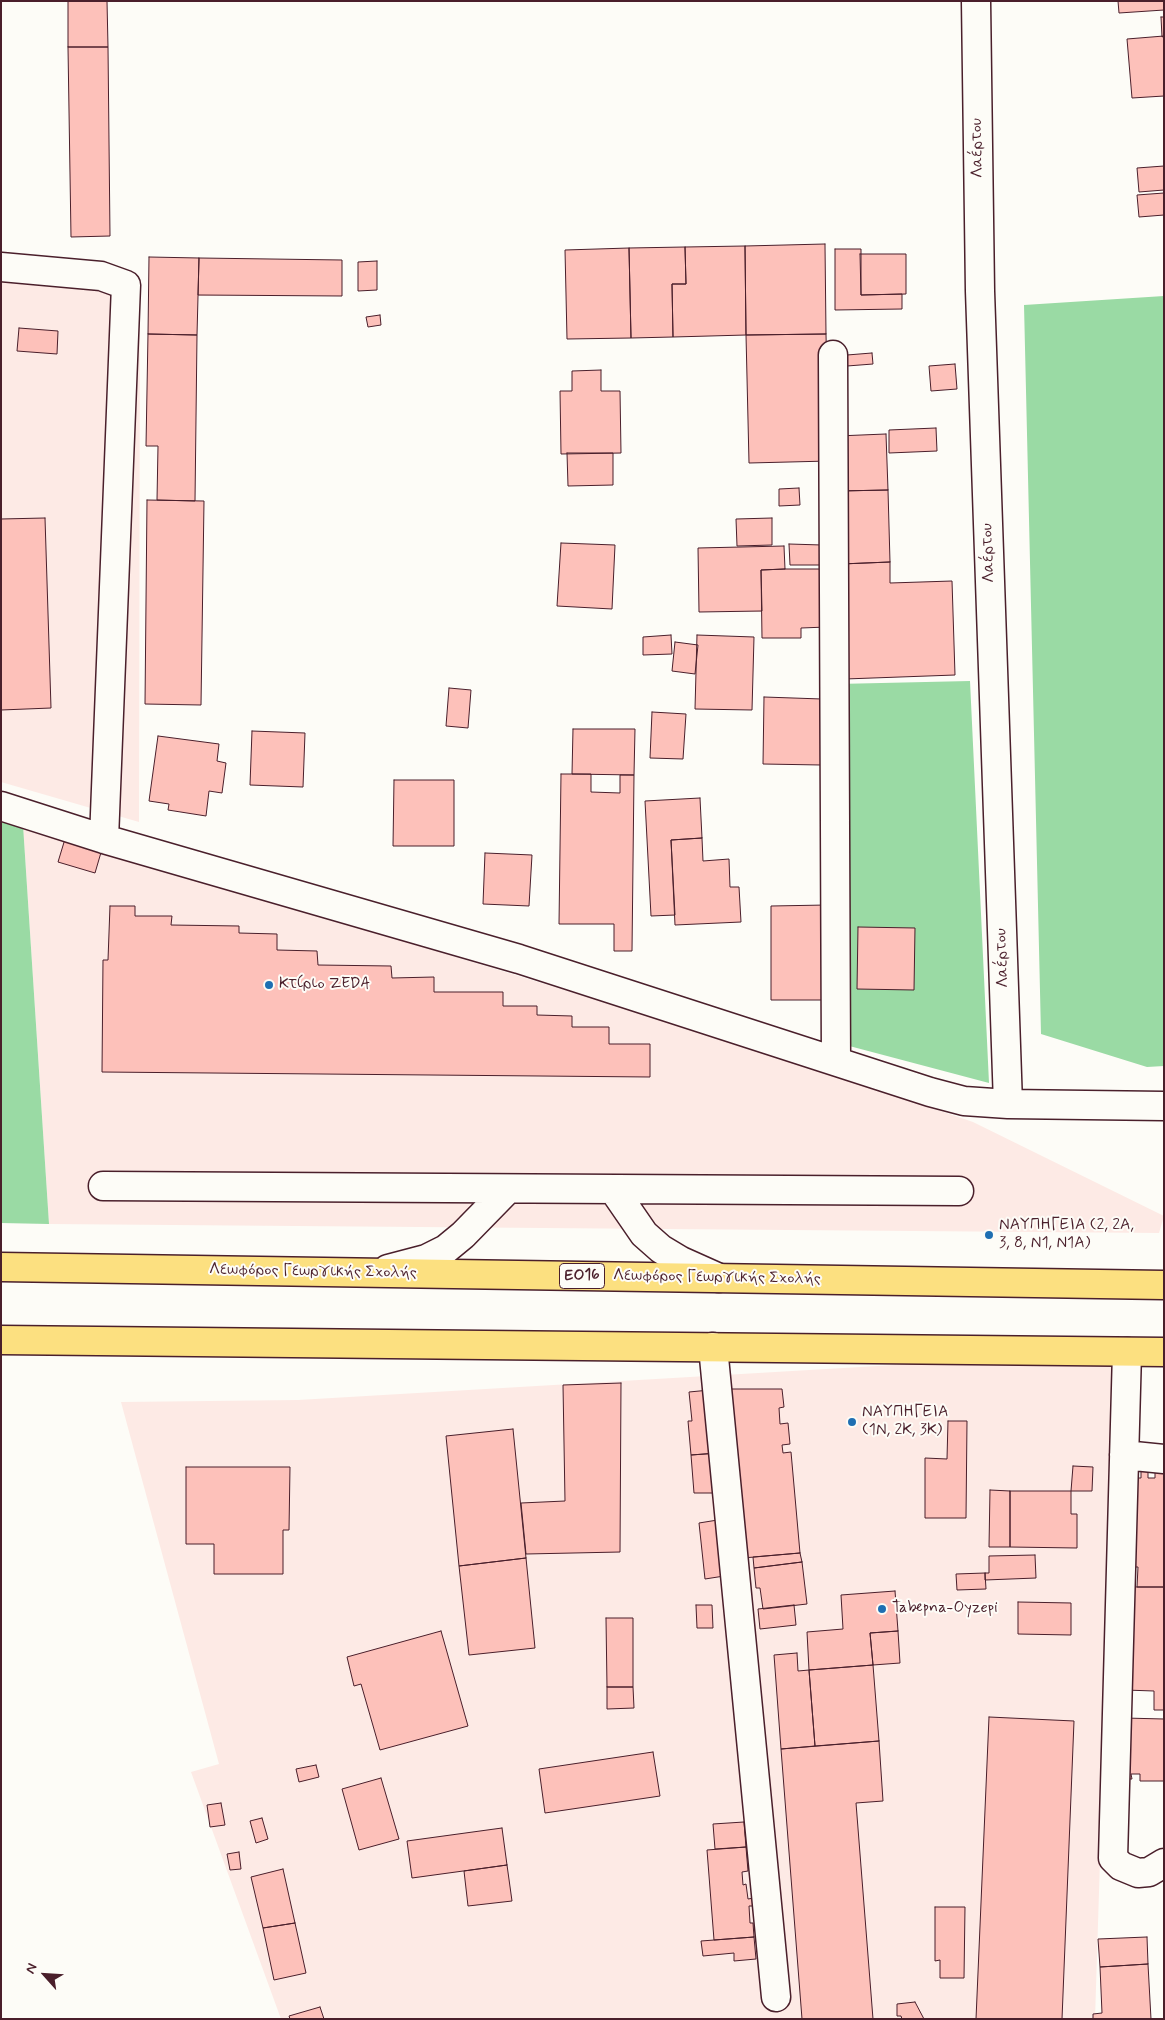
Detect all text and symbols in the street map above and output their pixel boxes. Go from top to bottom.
street label: Λαέρτου [968,118,988,178]
street label: Λαέρτου [978,523,1000,583]
street label: Λαέρτου [992,928,1014,988]
place label: Κτίριο ZEDA [279,975,370,995]
marker: Κτίριο ZEDA [263,979,275,991]
place label: ΝΑΥΠΗΓΕΙΑ (2, 2Α, 3, 8, Ν1, Ν1Α) [999,1216,1134,1254]
marker: ΝΑΥΠΗΓΕΙΑ (2, 2Α, 3, 8, Ν1, Ν1Α) [983,1229,995,1241]
street label: Λεωφόρος Γεωργικής Σχολής [209,1261,417,1283]
road number: ΕΟ16 [560,1264,604,1288]
street label: Λεωφόρος Γεωργικής Σχολής [613,1267,821,1289]
place label: ΝΑΥΠΗΓΕΙΑ (1Ν, 2Κ, 3Κ) [862,1403,948,1441]
marker: ΝΑΥΠΗΓΕΙΑ (1Ν, 2Κ, 3Κ) [846,1416,858,1428]
place label: Tabepna-Oyzepi [892,1599,998,1619]
marker: Tabepna-Oyzepi [876,1603,888,1615]
north arrow [20,1950,70,2000]
text: N [21,1960,42,1977]

